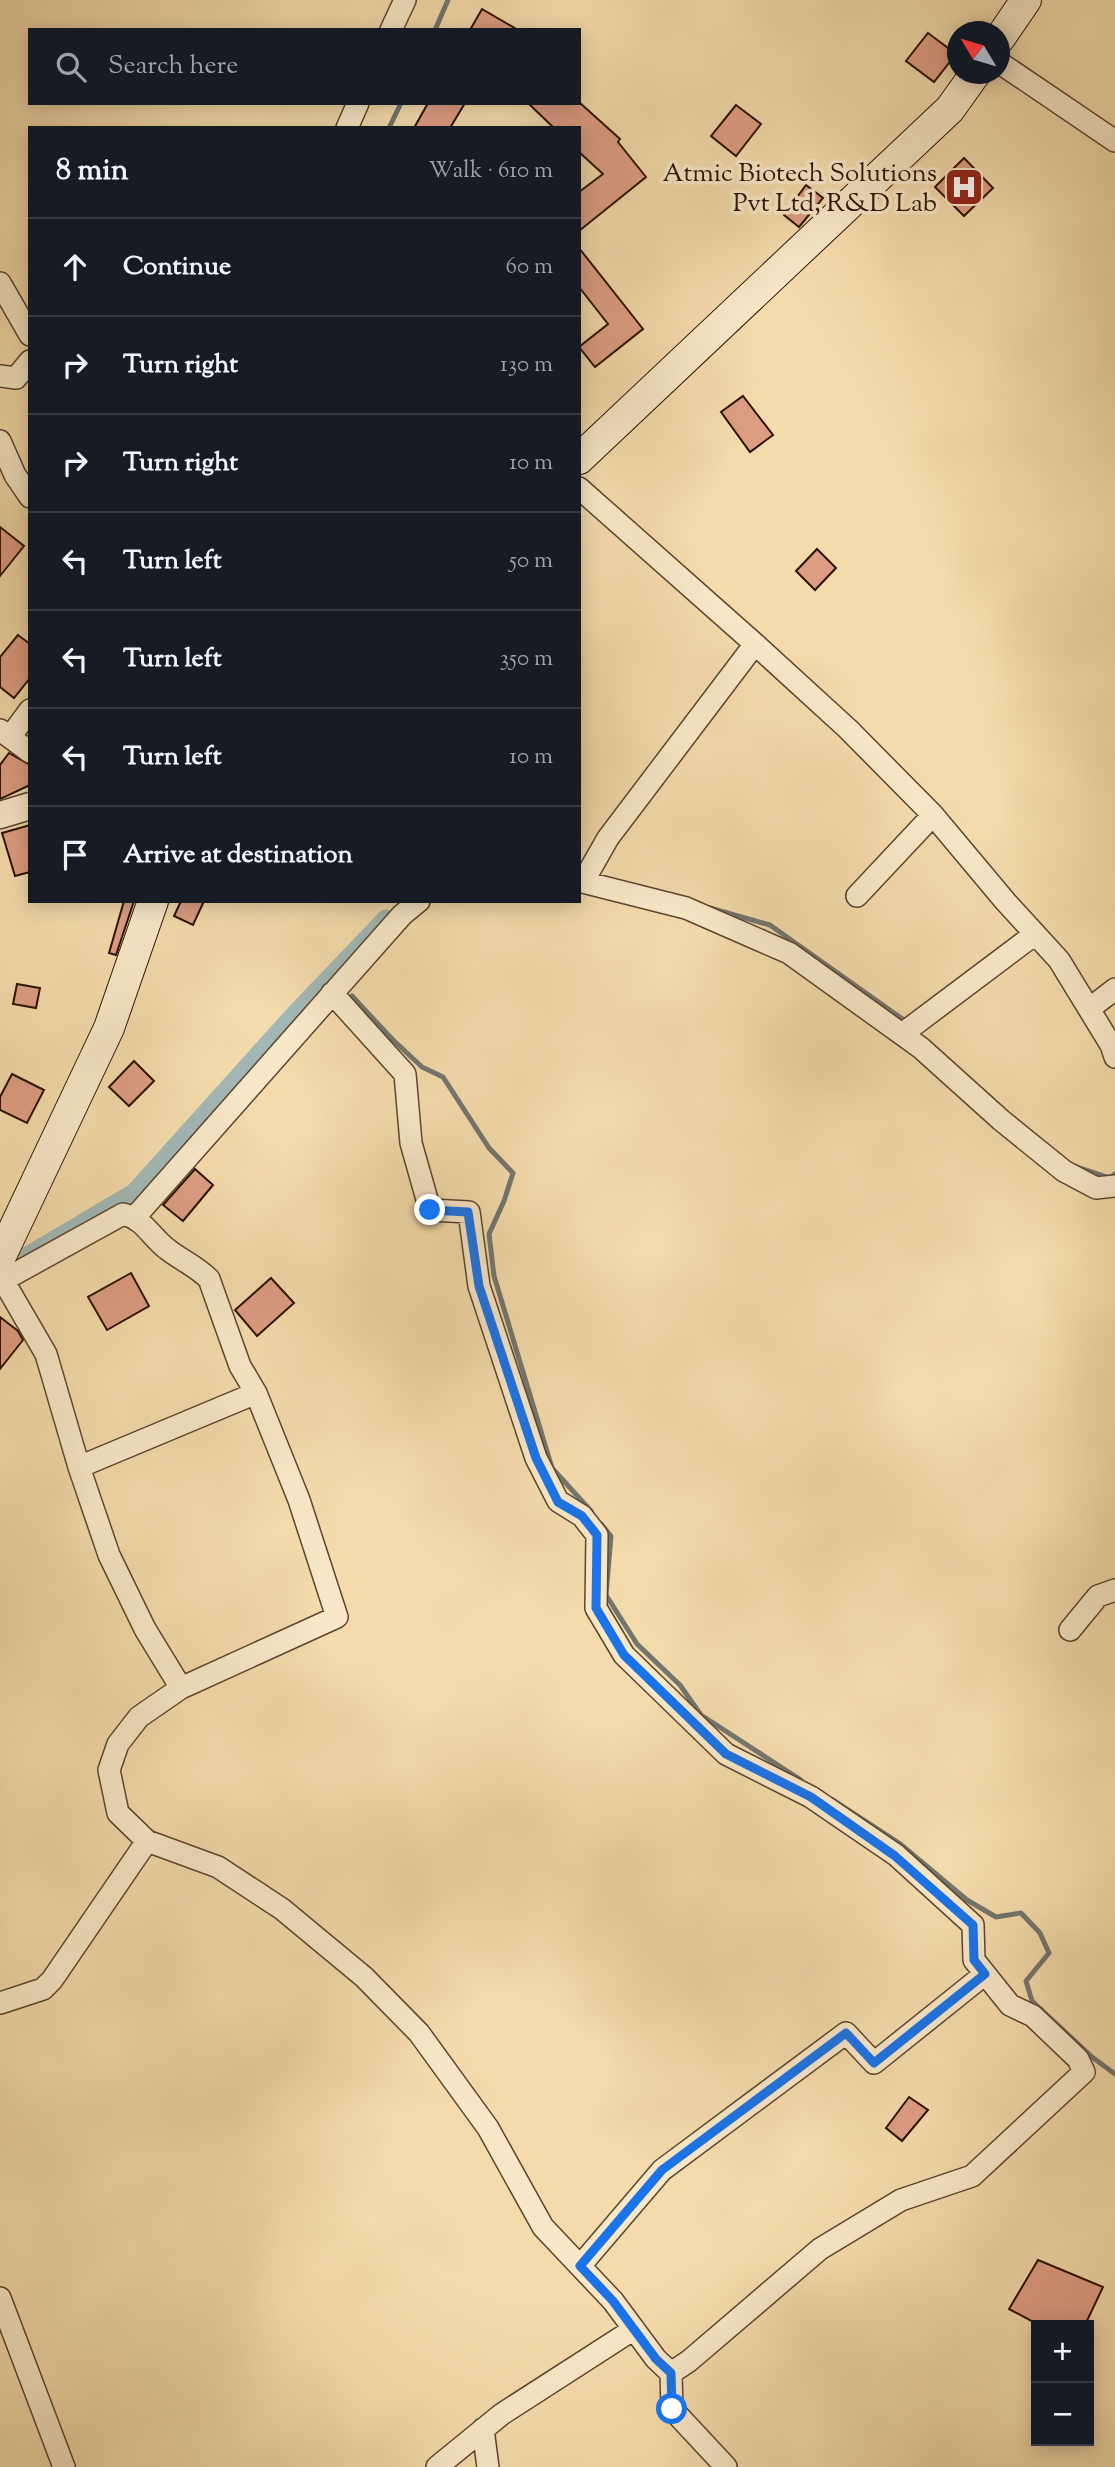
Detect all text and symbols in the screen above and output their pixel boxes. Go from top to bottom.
north arrow [947,21,1010,84]
search box [28,28,581,105]
icon: search [52,48,90,86]
text: Search here [108,48,238,85]
text: 8 min [56,150,128,193]
text: Walk · 610 m [429,155,553,188]
place label: Atmic Biotech Solutions Pvt Ltd, R&D Lab [663,156,937,223]
hospital icon: Atmic Biotech Solutions Pvt Ltd, R&D Lab [943,166,985,208]
icon: ahead [56,248,94,286]
text: Continue [123,249,231,286]
text: 60 m [505,251,553,284]
icon: right [56,346,94,384]
text: Turn right [123,347,238,384]
text: 130 m [500,349,553,382]
icon: right [56,444,94,482]
text: Turn right [123,445,238,482]
text: 10 m [509,447,553,480]
icon: left [56,542,94,580]
text: Turn left [123,543,222,580]
text: 50 m [509,545,553,578]
icon: left [56,640,94,678]
text: Turn left [123,641,222,678]
text: 350 m [500,643,553,676]
icon: left [56,738,94,776]
text: Turn left [123,739,222,776]
text: 10 m [509,741,553,774]
icon: arrive [56,836,94,874]
text: Arrive at destination [123,837,353,874]
route end [414,1194,445,1225]
map controls [1031,2320,1094,2446]
button: + [1031,2320,1094,2383]
button: − [1031,2383,1094,2446]
route start [656,2393,687,2424]

